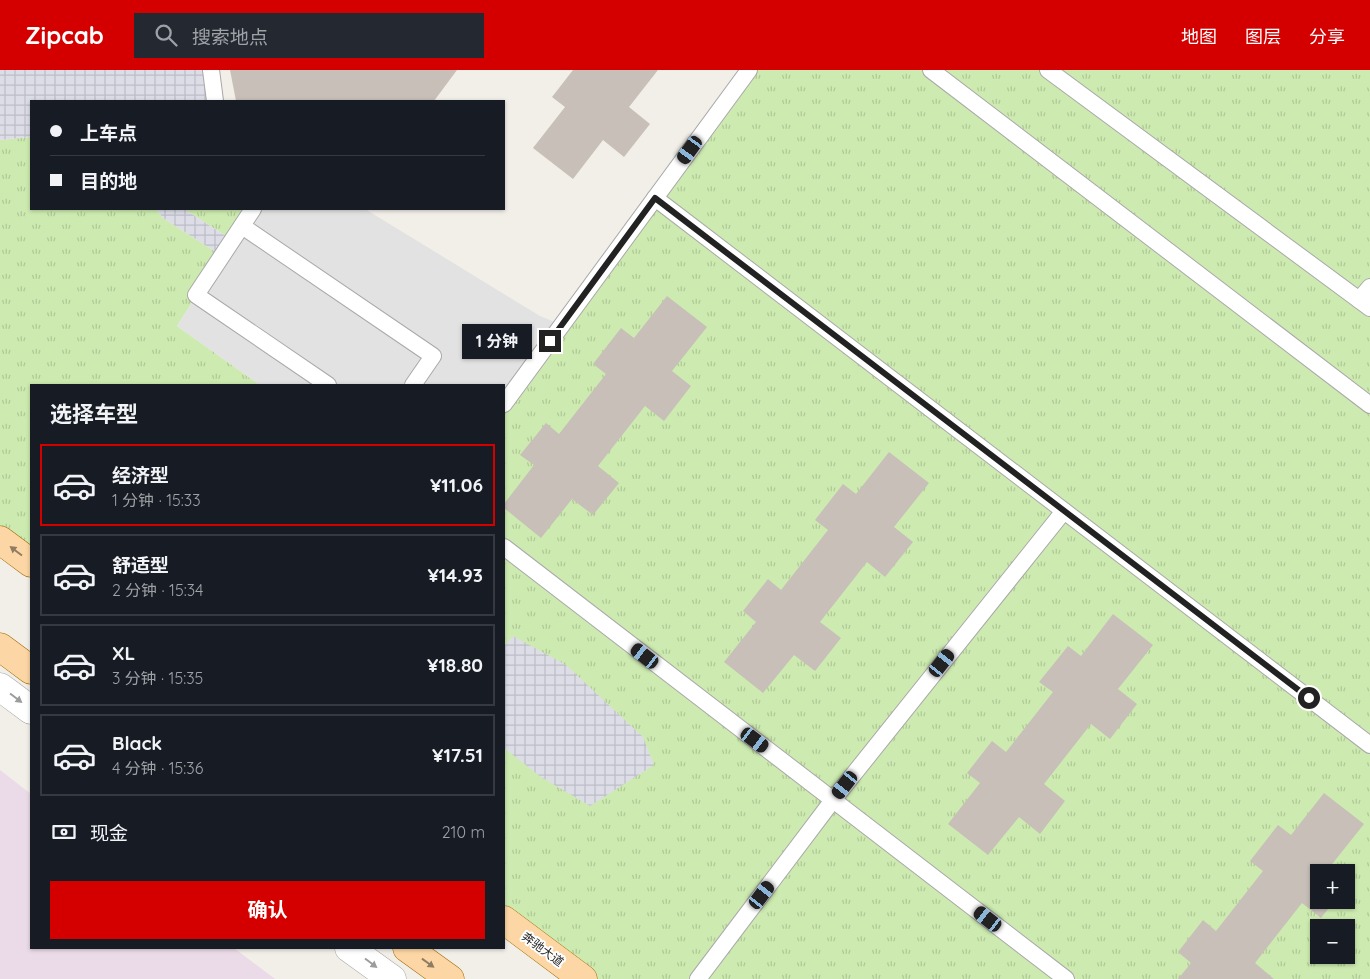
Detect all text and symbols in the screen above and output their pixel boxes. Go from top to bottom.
search box [134,13,484,58]
text: Zipcab [25,20,104,50]
icon: search [152,21,180,49]
text: 搜索地点 [192,25,268,49]
text: 地图 [1181,25,1217,48]
text: 图层 [1245,25,1281,48]
text: 分享 [1309,25,1345,48]
text: 上车点 [80,121,137,145]
car [675,133,704,167]
text: 目的地 [80,169,137,193]
callout: 1 分钟 [462,324,532,358]
route end [539,330,561,352]
text: 1 分钟 [476,331,518,351]
text: 选择车型 [50,400,138,428]
icon: car [52,463,97,508]
text: 经济型 [112,463,169,487]
text: ¥11.06 [430,473,483,497]
text: 1 分钟 · 15:33 [112,490,201,510]
one-way arrow [10,546,23,557]
icon: car [52,553,97,598]
text: 舒适型 [112,553,169,577]
text: ¥14.93 [427,563,483,587]
text: 2 分钟 · 15:34 [112,580,204,600]
text: XL [112,641,135,665]
car [628,641,661,671]
icon: car [52,643,97,688]
car [926,647,957,679]
text: ¥18.80 [427,653,483,677]
text: 3 分钟 · 15:35 [112,668,203,688]
route start [1298,687,1320,709]
one-way arrow [9,693,22,704]
car [738,725,771,755]
text: Black [112,731,162,755]
icon: car [52,733,97,778]
text: ¥17.51 [432,743,483,767]
text: 4 分钟 · 15:36 [112,758,203,778]
car [829,769,860,801]
icon: cash [50,818,78,846]
text: 现金 [90,821,128,845]
text: 210 m [442,822,485,842]
map controls [1310,864,1355,964]
button: + [1310,864,1355,909]
car [746,879,777,911]
button: 确认 [50,881,485,939]
car [971,904,1004,934]
button: − [1310,919,1355,964]
street label: 奔驰大道 [519,929,567,969]
one-way arrow [364,958,378,968]
one-way arrow [421,958,435,968]

